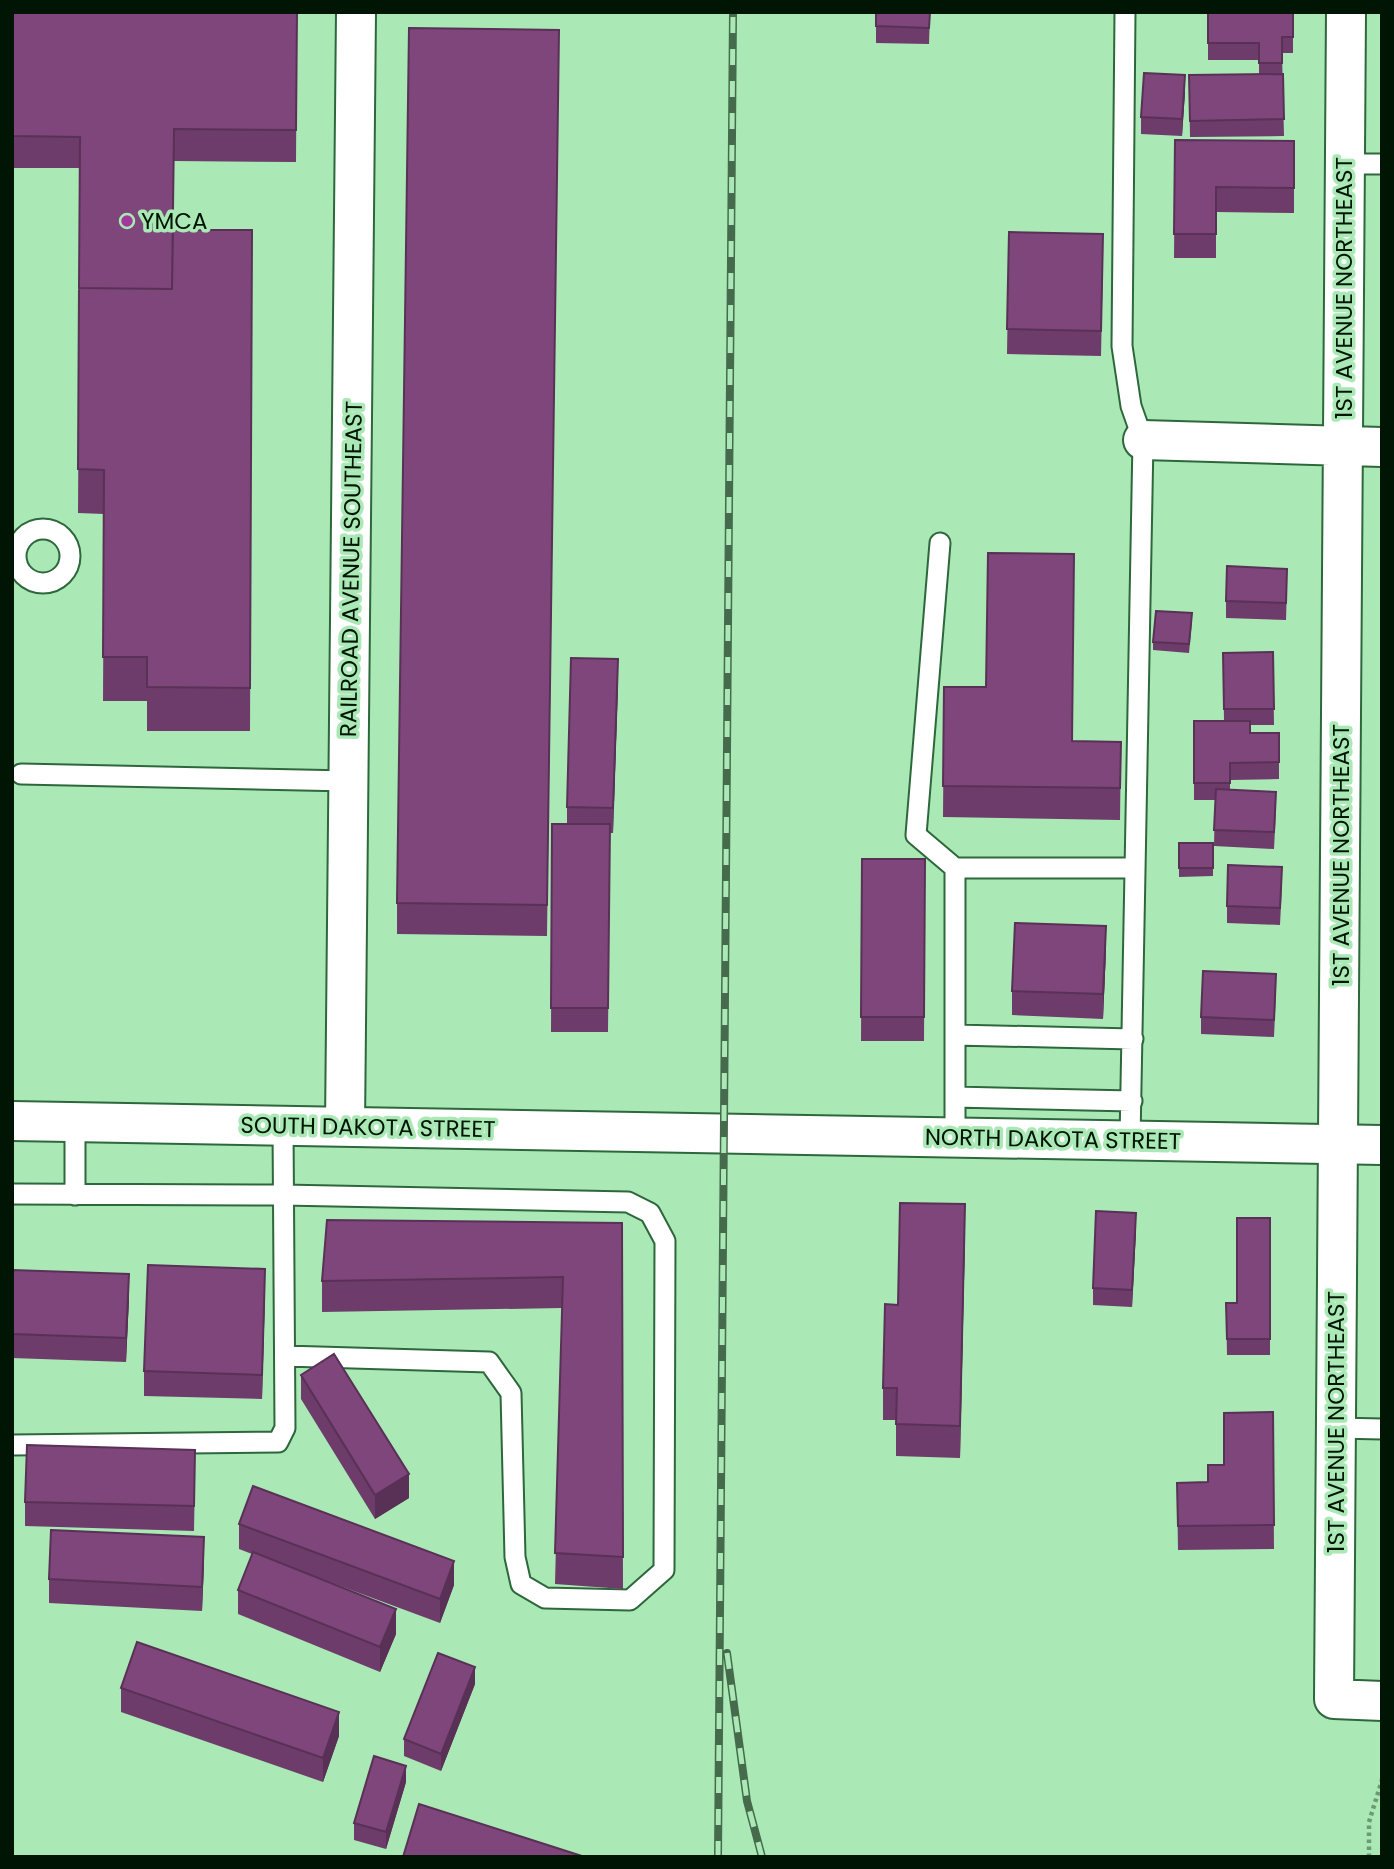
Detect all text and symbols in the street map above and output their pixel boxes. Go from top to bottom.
street label: 1ST AVENUE NORTHEAST [1328,157,1360,419]
place label: YMCA [141,205,208,237]
marker: YMCA [119,213,135,229]
street label: RAILROAD AVENUE SOUTHEAST [332,401,370,737]
street label: 1ST AVENUE NORTHEAST [1325,724,1357,986]
street label: SOUTH DAKOTA STREET [240,1109,496,1145]
street label: NORTH DAKOTA STREET [925,1121,1181,1157]
street label: 1ST AVENUE NORTHEAST [1320,1291,1352,1553]

